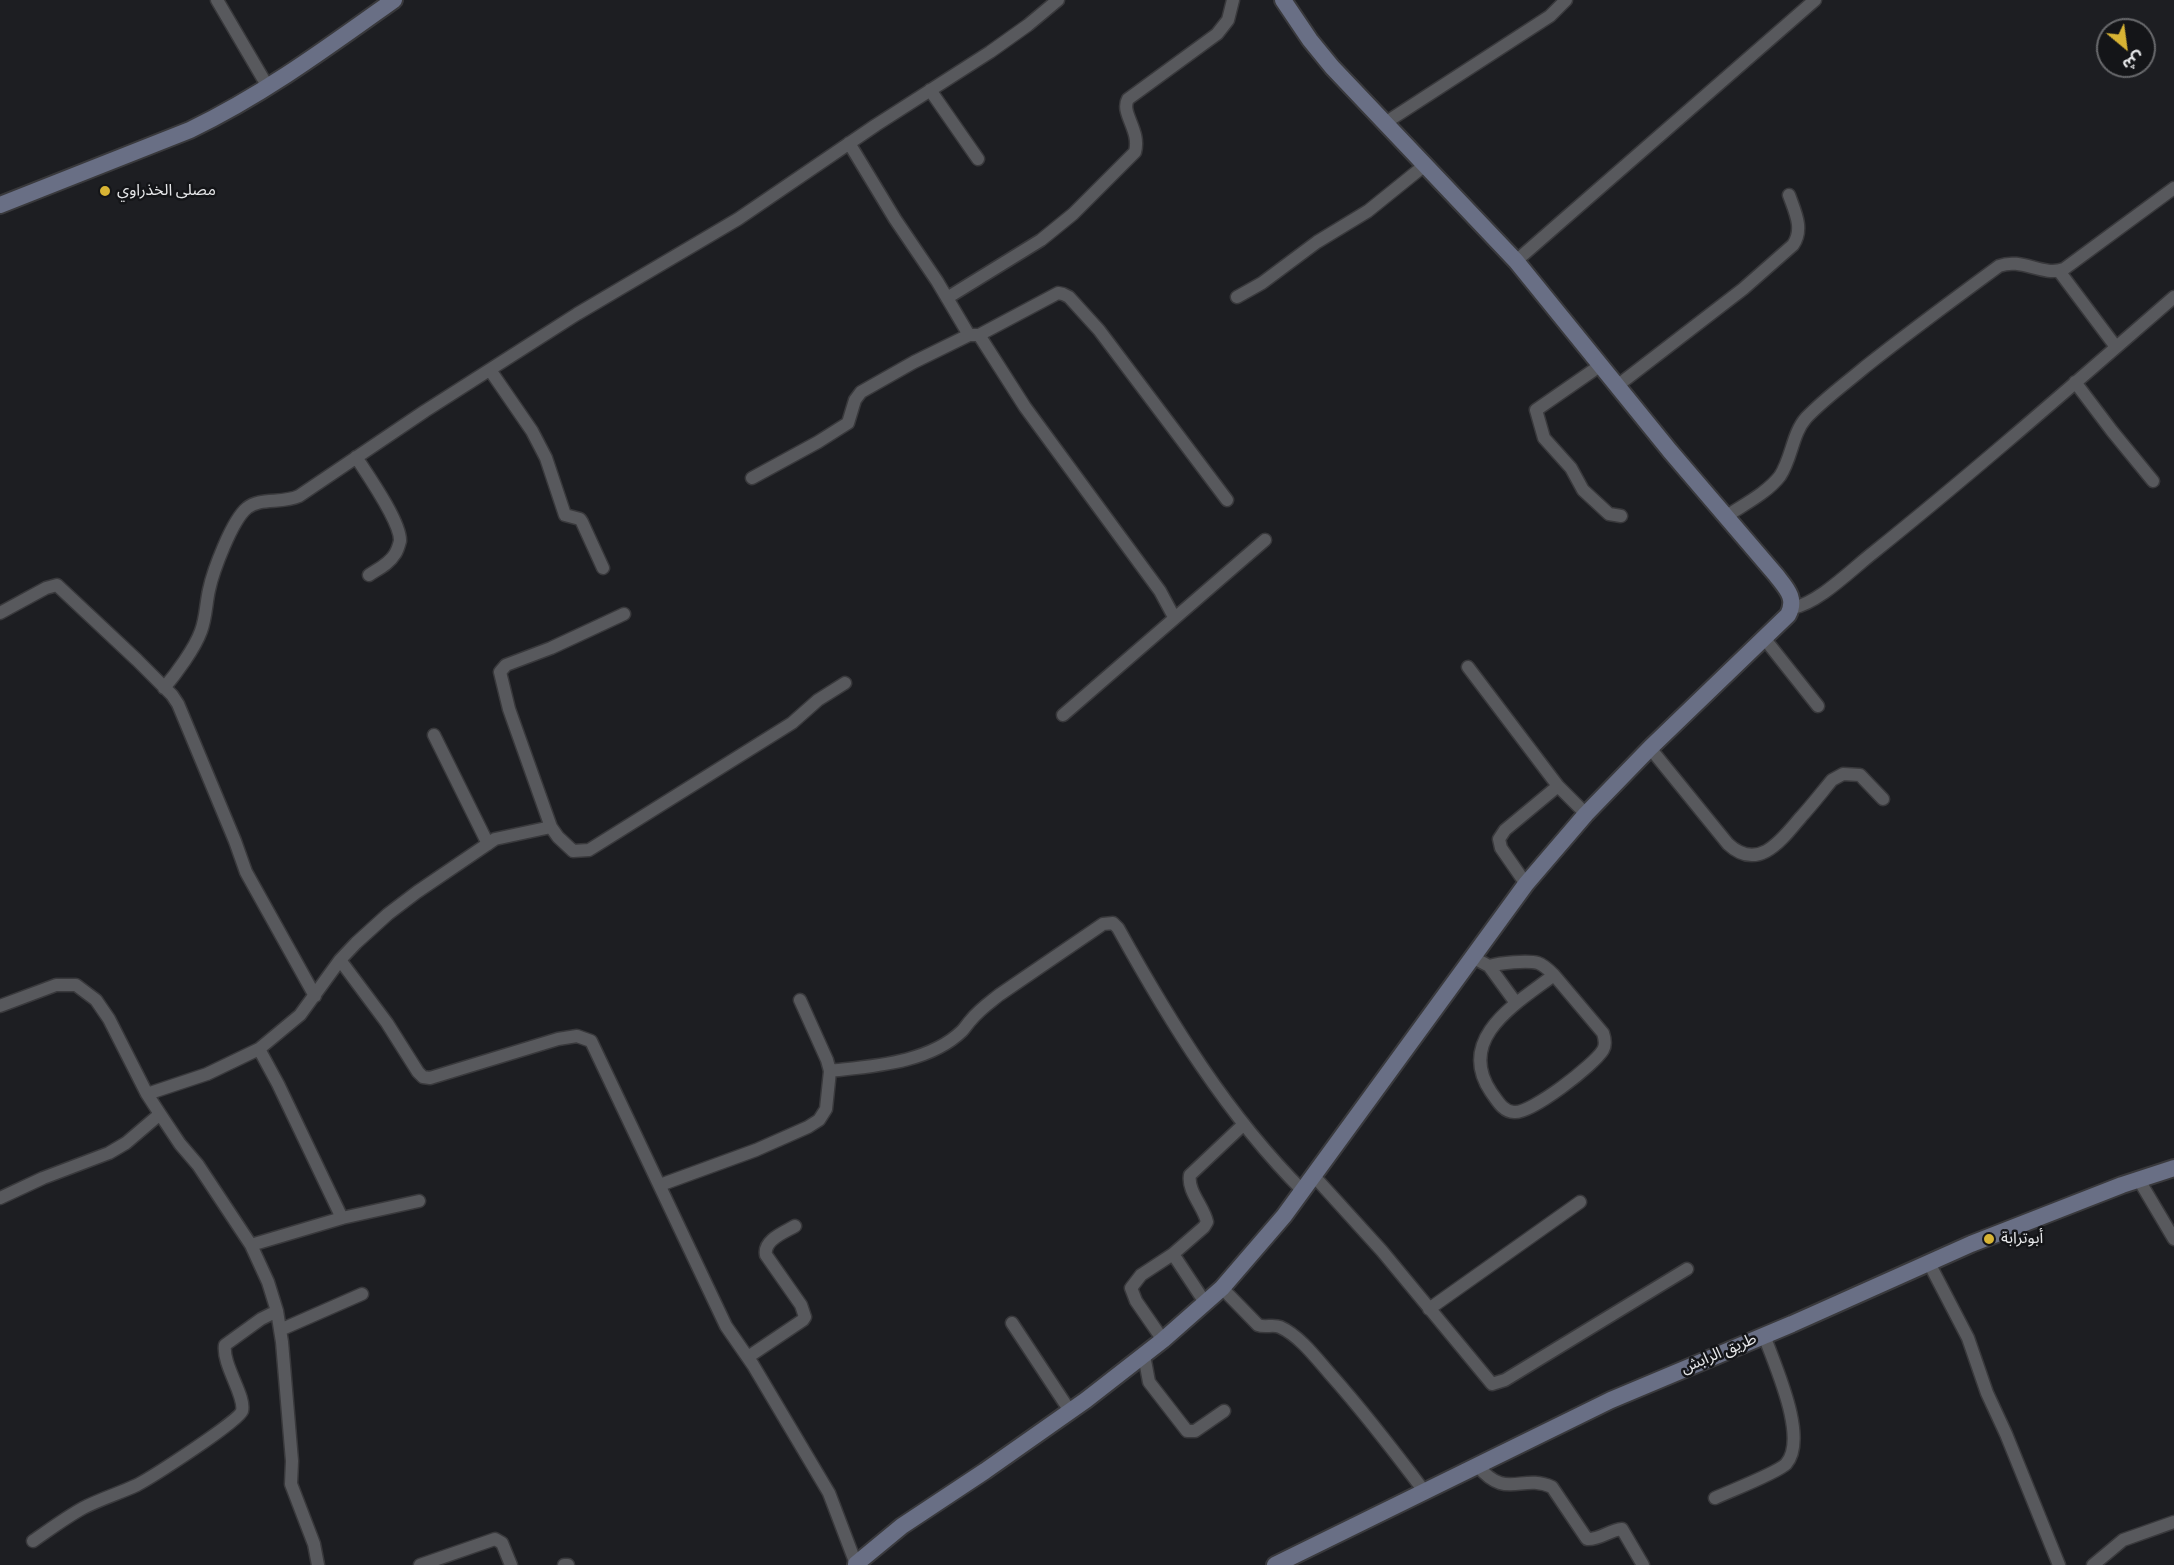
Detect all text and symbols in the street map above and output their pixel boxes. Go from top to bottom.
north arrow [2096,18,2156,78]
text: ش [2118,46,2149,78]
place label: مصلى الخذراوي [117,181,216,201]
marker: مصلى الخذراوي [98,184,112,198]
place label: أبوترابة [2001,1229,2043,1249]
marker: أبوترابة [1982,1232,1996,1246]
street label: طريق الرابش [1678,1329,1760,1379]

